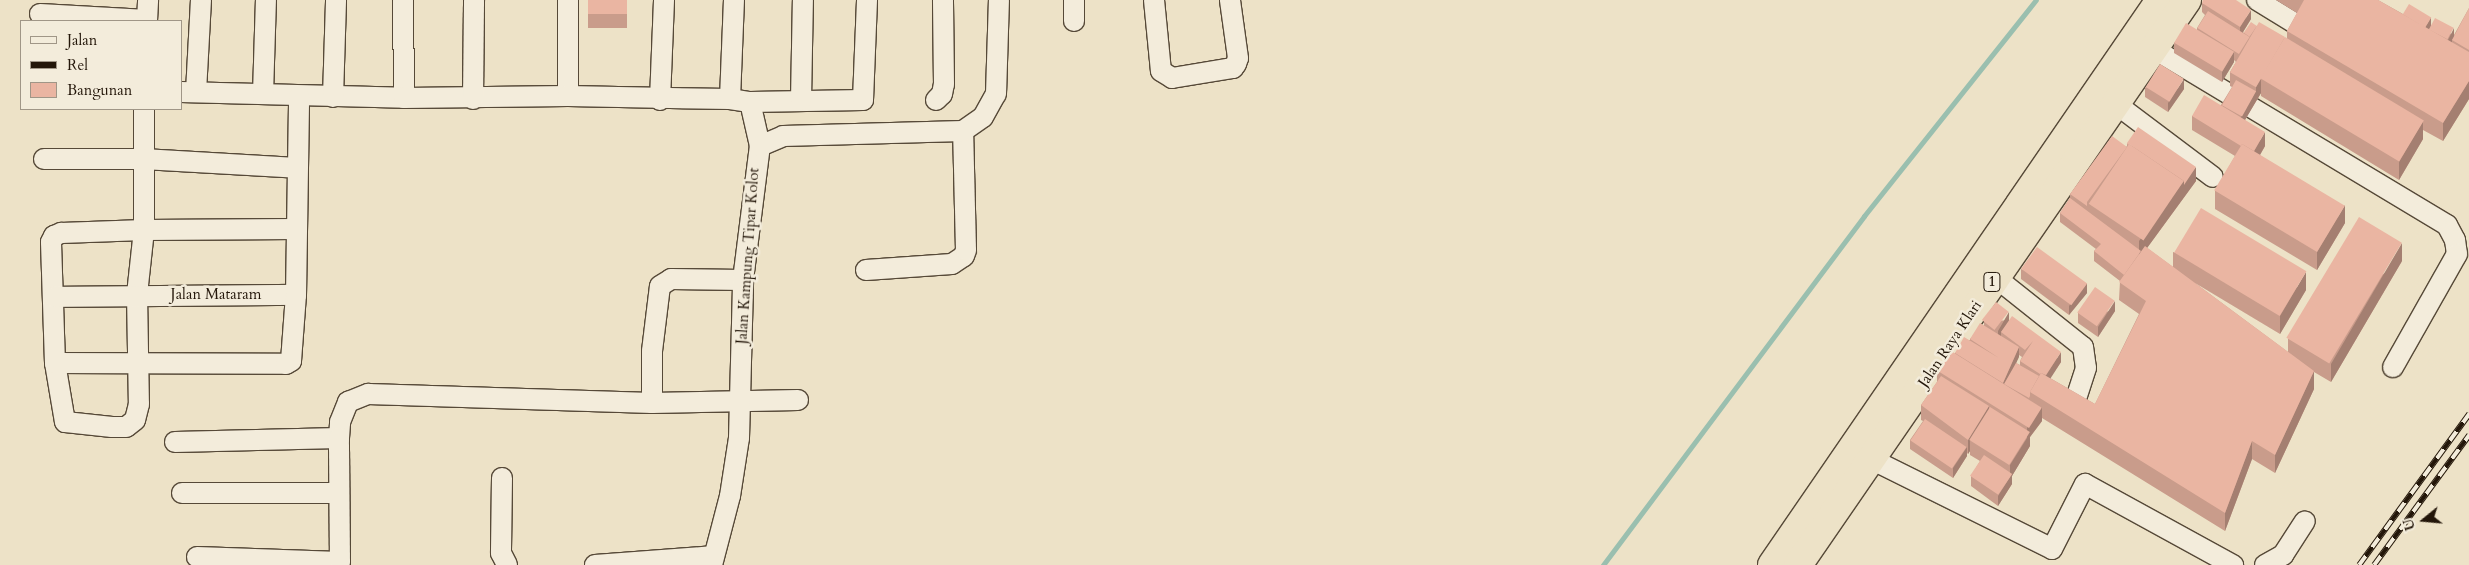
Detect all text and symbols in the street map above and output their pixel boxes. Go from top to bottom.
legend [20,20,182,110]
text: Jalan [67,30,97,50]
text: Rel [67,55,88,75]
text: Bangunan [67,80,132,100]
street label: Jalan Kampung Tipar Kolot [733,167,763,345]
road number: 1 [1983,270,2001,294]
street label: Jalan Mataram [171,286,261,304]
street label: Jalan Raya Klari [1914,297,1986,391]
north arrow [2399,495,2449,545]
text: U [2398,516,2420,533]

